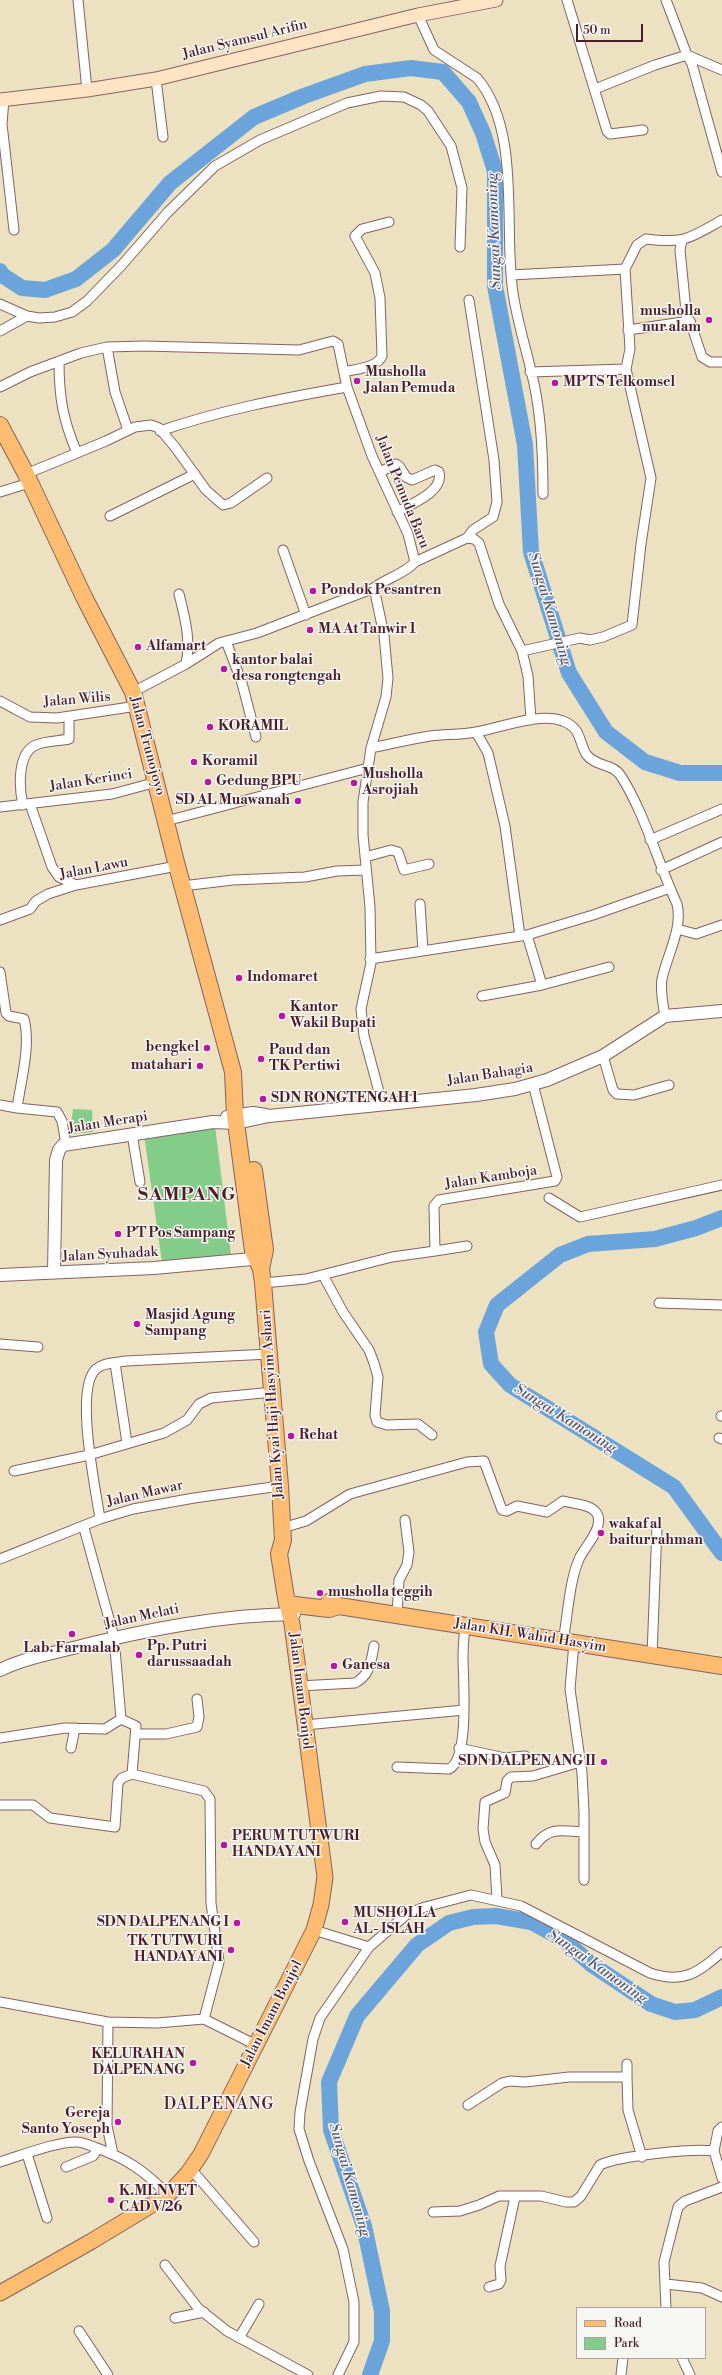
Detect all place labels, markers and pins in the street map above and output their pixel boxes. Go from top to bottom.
place label: musholla nur alam [640,304,701,336]
marker: musholla nur alam [704,315,714,325]
place label: Musholla Jalan Pemuda [365,365,455,398]
place label: MPTS Telkomsel [563,375,675,391]
marker: Musholla Jalan Pemuda [352,376,362,386]
marker: MPTS Telkomsel [550,378,560,388]
place label: Pondok Pesantren [321,583,441,599]
marker: Pondok Pesantren [308,586,318,596]
place label: MA At Tanwir 1 [318,622,416,638]
marker: MA At Tanwir 1 [305,625,315,635]
place label: Alfamart [146,639,206,655]
marker: Alfamart [133,642,143,652]
place label: kantor balai desa rongtengah [232,653,341,686]
marker: kantor balai desa rongtengah [219,664,229,674]
place label: KORAMIL [218,719,288,735]
marker: KORAMIL [205,722,215,732]
place label: Koramil [202,754,258,770]
marker: Koramil [189,757,199,767]
place label: Musholla Asrojiah [362,767,423,800]
place label: Gedung BPU [216,774,302,790]
marker: Gedung BPU [203,777,213,787]
marker: Musholla Asrojiah [349,778,359,788]
place label: SD AL Muawanah [176,793,290,809]
marker: SD AL Muawanah [293,796,303,806]
place label: Indomaret [247,970,318,986]
marker: Indomaret [234,973,244,983]
place label: Kantor Wakil Bupati [290,1000,376,1032]
marker: Kantor Wakil Bupati [277,1011,287,1021]
place label: bengkel [146,1040,199,1056]
marker: bengkel [202,1043,212,1053]
place label: Paud dan TK Pertiwi [269,1043,340,1076]
marker: Paud dan TK Pertiwi [256,1054,266,1064]
place label: matahari [131,1058,192,1074]
marker: matahari [195,1061,205,1071]
place label: SDN RONGTENGAH 1 [271,1091,418,1107]
marker: SDN RONGTENGAH 1 [258,1094,268,1104]
place label: PT Pos Sampang [126,1226,235,1242]
marker: PT Pos Sampang [113,1229,123,1239]
place label: Masjid Agung Sampang [145,1308,235,1340]
marker: Masjid Agung Sampang [132,1319,142,1329]
place label: Rehat [299,1428,338,1444]
marker: Rehat [286,1431,296,1441]
place label: wakaf al baiturrahman [609,1517,703,1550]
marker: wakaf al baiturrahman [596,1528,606,1538]
place label: musholla teggih [328,1585,433,1601]
marker: musholla teggih [315,1588,325,1598]
marker: Lab. Farmalab [67,1629,77,1639]
place label: Pp. Putri darussaadah [147,1639,232,1672]
place label: Lab. Farmalab [24,1641,120,1657]
marker: Pp. Putri darussaadah [134,1650,144,1660]
place label: Ganesa [342,1658,390,1674]
marker: Ganesa [329,1661,339,1671]
place label: SDN DALPENANG II [458,1754,596,1770]
marker: SDN DALPENANG II [599,1757,609,1767]
place label: PERUM TUTWURI HANDAYANI [232,1829,360,1862]
marker: PERUM TUTWURI HANDAYANI [219,1840,229,1850]
place label: MUSHOLLA AL- ISLAH [353,1906,436,1938]
place label: SDN DALPENANG I [97,1915,229,1931]
marker: MUSHOLLA AL- ISLAH [340,1917,350,1927]
marker: SDN DALPENANG I [232,1918,242,1928]
place label: TK TUTWURI HANDAYANI [127,1934,223,1966]
marker: TK TUTWURI HANDAYANI [226,1945,236,1955]
place label: KELURAHAN DALPENANG [91,2047,185,2080]
marker: KELURAHAN DALPENANG [188,2058,198,2068]
place label: Gereja Santo Yoseph [22,2106,110,2138]
marker: Gereja Santo Yoseph [113,2117,123,2127]
place label: K.MLNVET CAD V/26 [119,2184,197,2216]
marker: K.MLNVET CAD V/26 [106,2195,116,2205]

